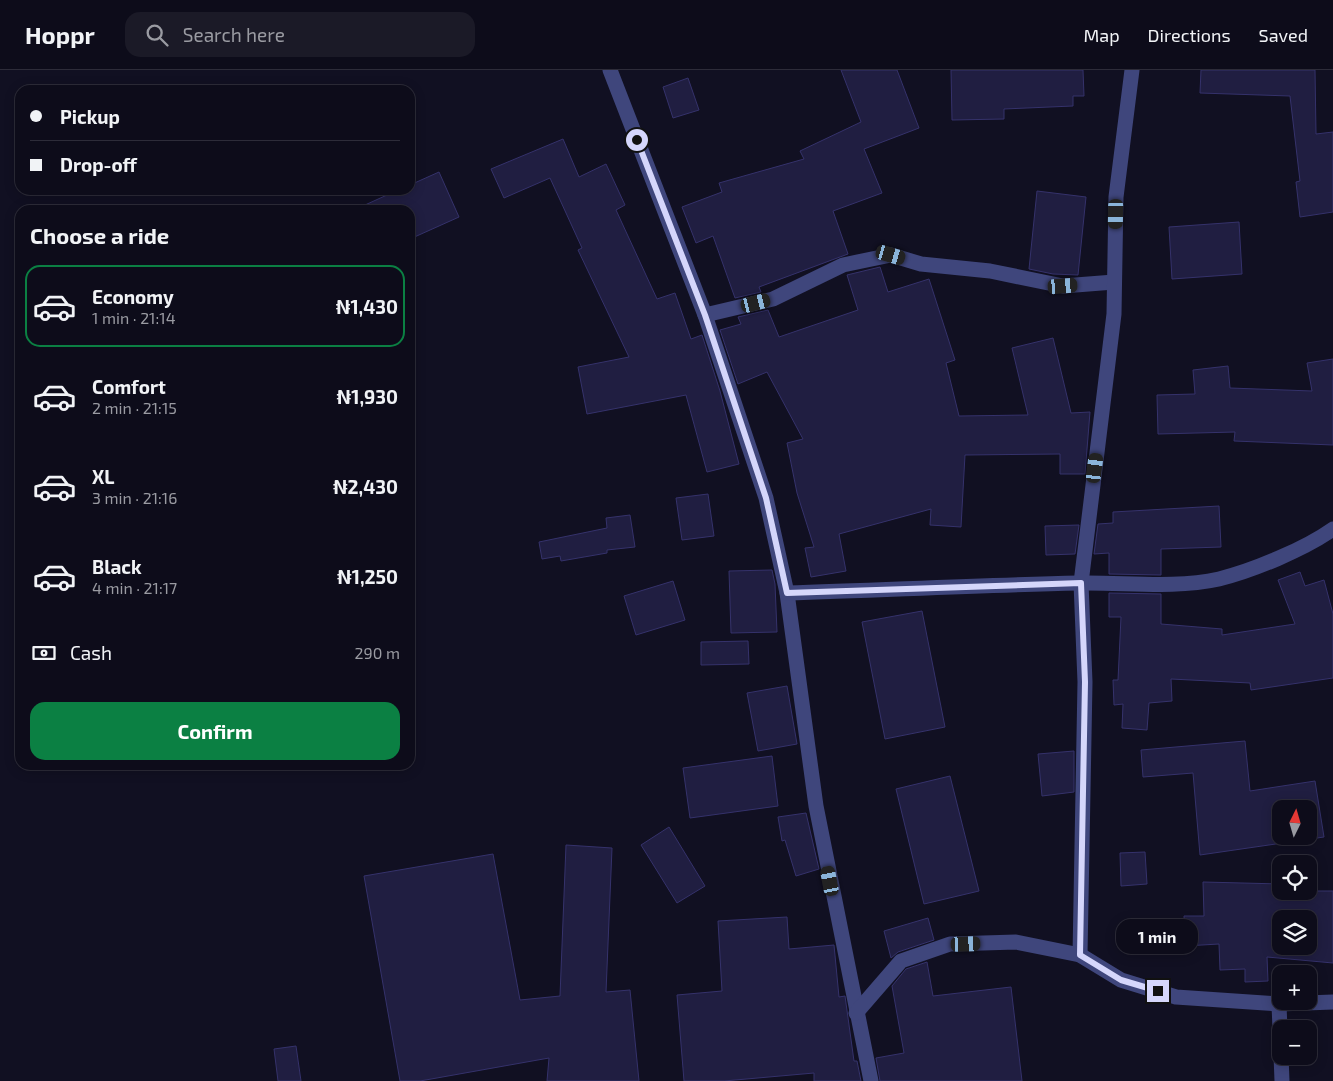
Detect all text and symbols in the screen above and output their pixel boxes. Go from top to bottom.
search box [125,12,475,57]
text: Hoppr [25,20,95,49]
icon: search [143,21,171,49]
text: Search here [183,23,285,46]
text: Map [1083,24,1120,46]
text: Directions [1148,24,1231,46]
text: Saved [1259,24,1308,46]
text: Pickup [60,105,120,128]
route start [626,129,648,151]
text: Drop-off [60,153,137,176]
car [1108,199,1123,229]
text: Choose a ride [30,222,169,248]
car [874,244,907,266]
car [1047,277,1078,295]
icon: car [32,284,77,329]
text: Economy [92,285,174,308]
car [739,292,772,314]
text: ₦1,430 [336,295,398,318]
text: 1 min · 21:14 [92,308,175,327]
icon: car [32,374,77,419]
text: Comfort [92,375,166,398]
text: ₦1,930 [337,385,398,408]
text: 2 min · 21:15 [92,398,177,417]
car [1085,452,1104,484]
icon: car [32,464,77,509]
text: XL [92,465,114,488]
text: ₦2,430 [333,475,398,498]
text: 3 min · 21:16 [92,488,177,507]
icon: car [32,554,77,599]
text: Black [92,555,142,578]
text: ₦1,250 [337,565,398,588]
text: 4 min · 21:17 [92,578,177,597]
icon: cash [30,639,58,667]
text: Cash [70,641,112,664]
text: 290 m [355,643,400,662]
button: Confirm [30,702,400,760]
north arrow [1272,800,1318,845]
map controls [1272,800,1317,1065]
button: locate [1272,855,1317,900]
car [819,865,840,897]
button: layers [1272,910,1317,955]
callout: 1 min [1117,918,1199,954]
text: 1 min [1138,927,1176,946]
car [950,936,981,952]
button: + [1272,965,1317,1010]
route end [1147,980,1169,1002]
button: − [1272,1020,1317,1065]

